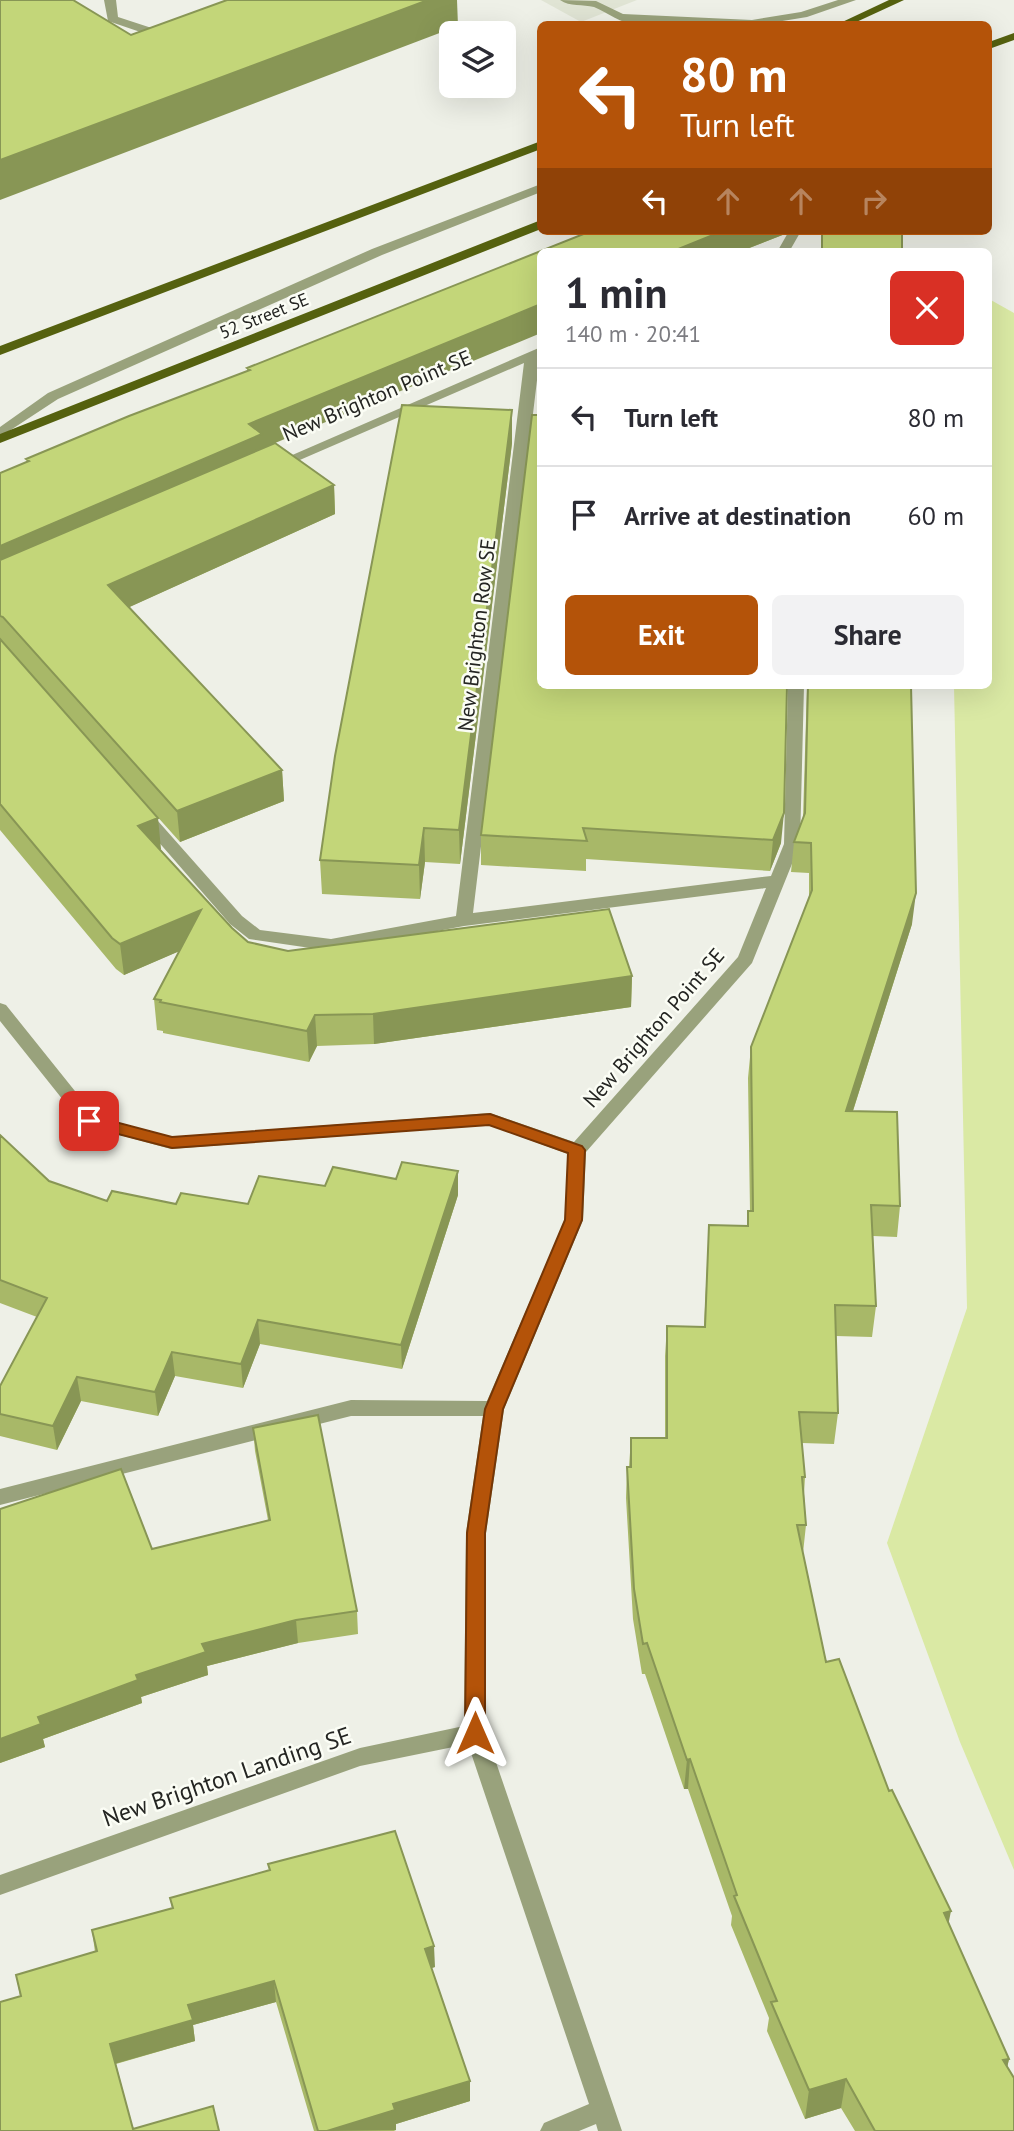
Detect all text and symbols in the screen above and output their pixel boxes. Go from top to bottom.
map controls [439,21,516,98]
button: layers [439,21,516,98]
text: 80 m [680,42,787,106]
icon: left [565,49,656,140]
text: Turn left [680,104,795,146]
icon: left [636,182,674,220]
icon: ahead [709,182,747,220]
icon: ahead [782,182,820,220]
icon: right [855,182,893,220]
text: 1 min [565,265,667,320]
button: close [890,271,964,345]
street label: 52 Street SE [216,287,312,344]
text: 140 m · 20:41 [565,319,701,348]
street label: New Brighton Point SE [278,344,475,448]
icon: left [565,398,603,436]
text: Turn left [624,401,718,434]
text: 80 m [908,401,964,434]
icon: arrive [565,496,603,534]
text: Arrive at destination [624,499,851,532]
text: 60 m [908,499,964,532]
street label: New Brighton Row SE [451,537,502,733]
button: Exit [565,595,758,675]
button: Share [772,595,964,675]
street label: New Brighton Point SE [577,942,730,1113]
pin [59,1091,119,1151]
icon: arrive [70,1102,108,1140]
position arrow [438,1696,512,1770]
street label: New Brighton Landing SE [98,1719,355,1834]

